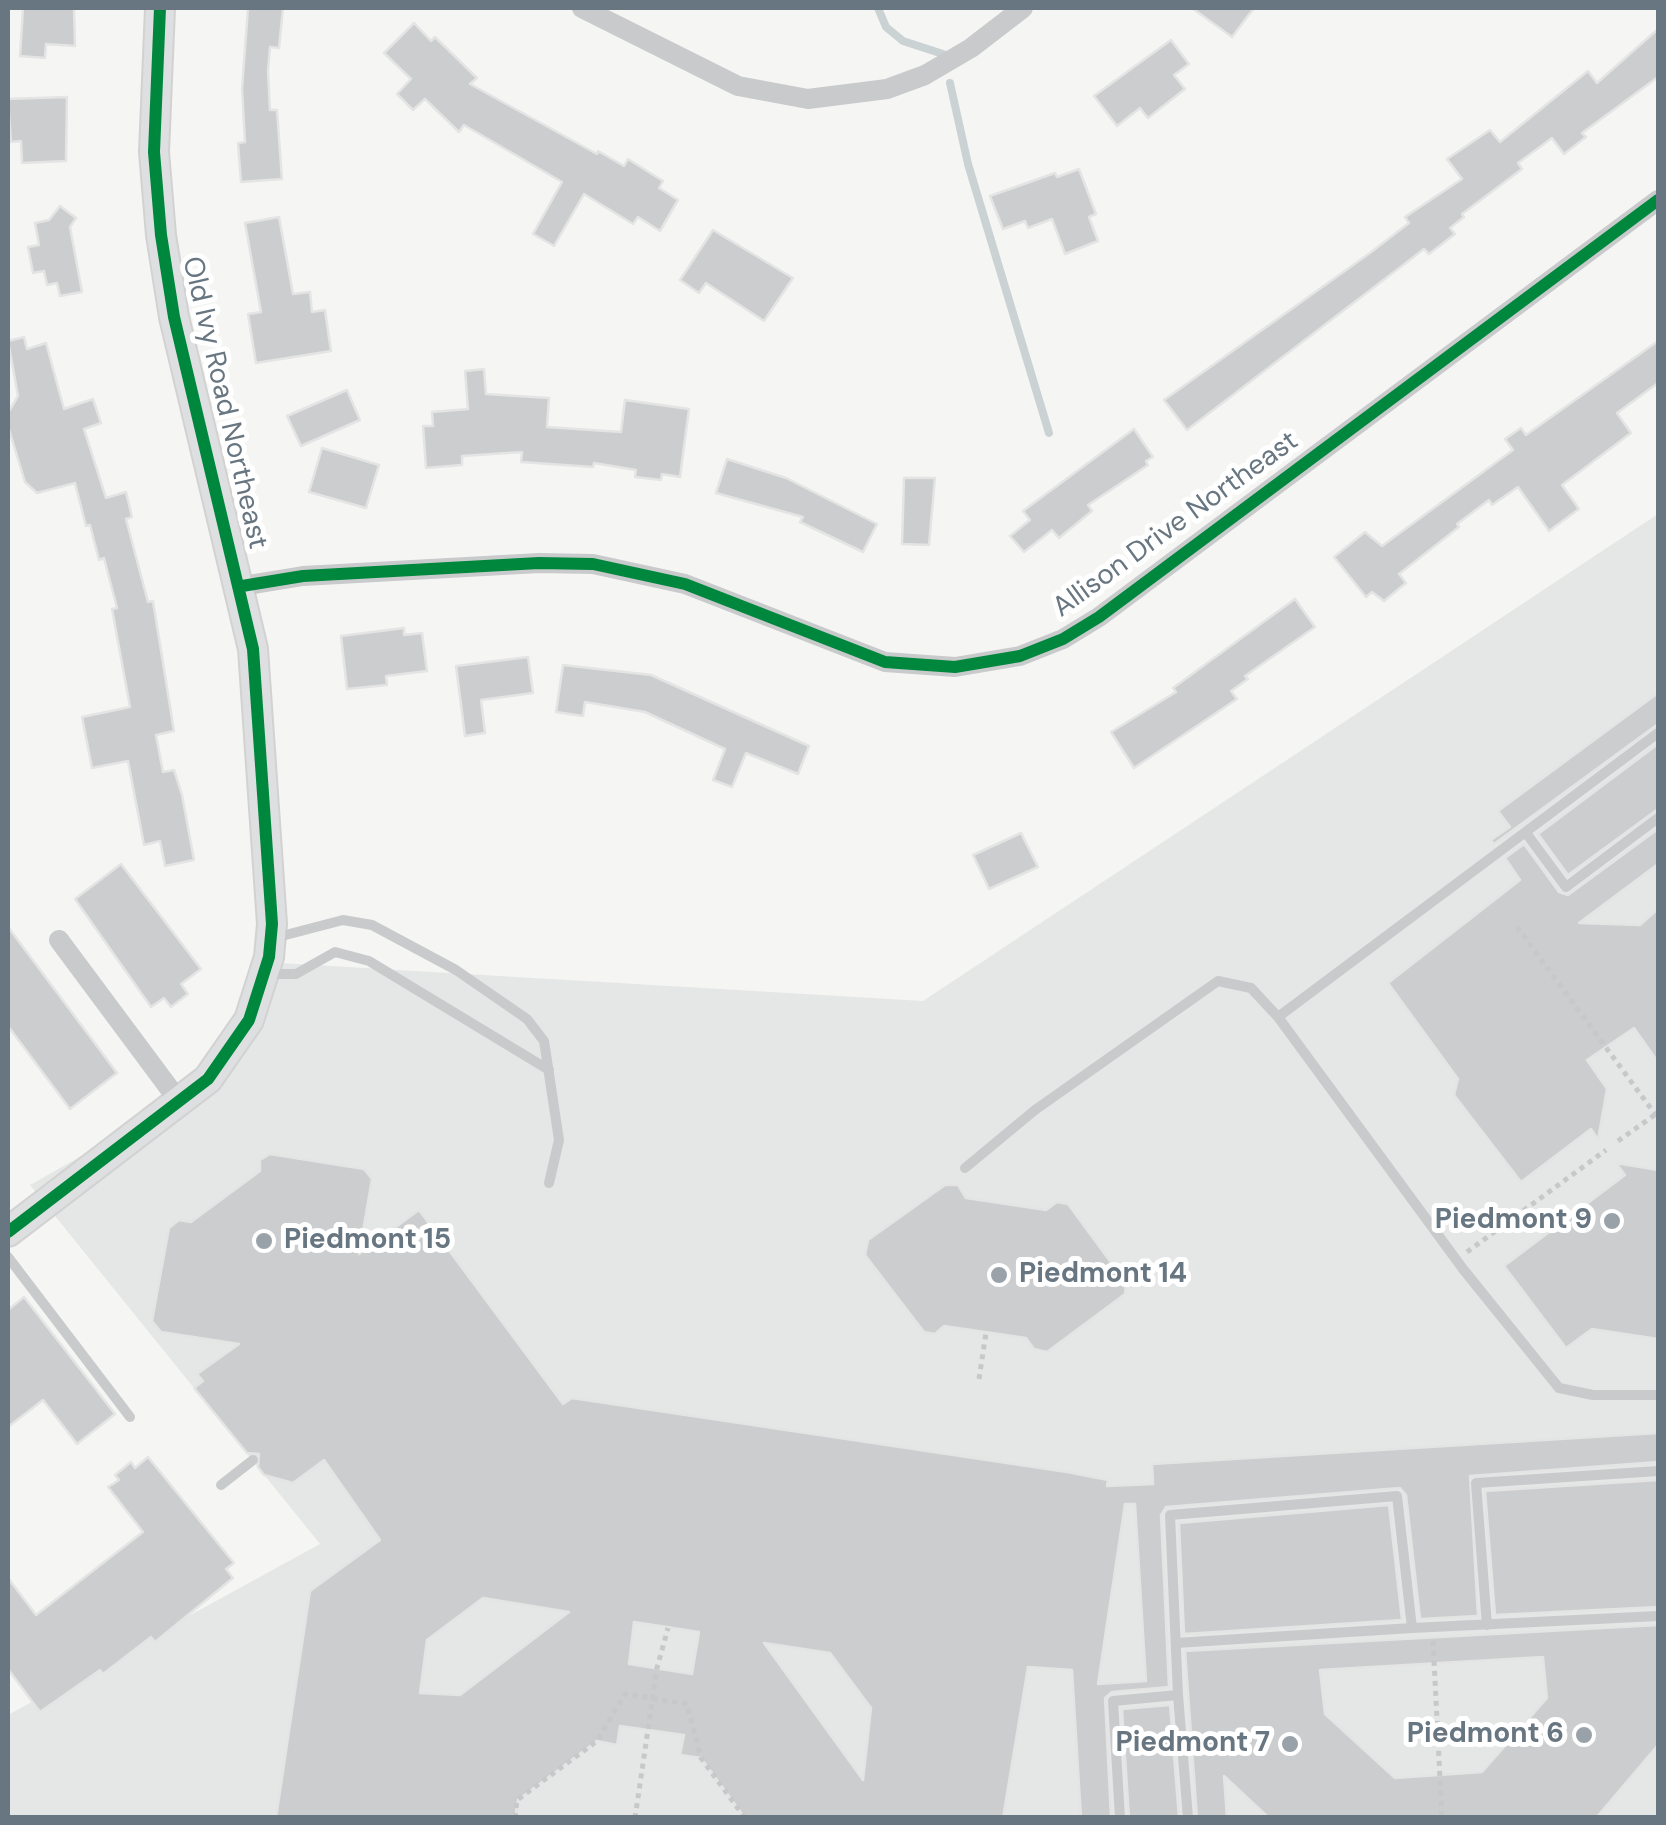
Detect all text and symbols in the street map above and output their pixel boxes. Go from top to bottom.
street label: Old Ivy Road Northeast [174,254,274,552]
street label: Allison Drive Northeast [1047,425,1305,625]
place label: Piedmont 9 [1435,1204,1592,1238]
marker: Piedmont 9 [1601,1210,1623,1232]
place label: Piedmont 15 [284,1224,451,1258]
marker: Piedmont 15 [253,1230,275,1252]
place label: Piedmont 14 [1019,1258,1187,1292]
marker: Piedmont 14 [988,1264,1010,1286]
place label: Piedmont 6 [1407,1718,1564,1752]
marker: Piedmont 6 [1573,1724,1595,1746]
place label: Piedmont 7 [1115,1727,1270,1761]
marker: Piedmont 7 [1279,1733,1301,1755]

